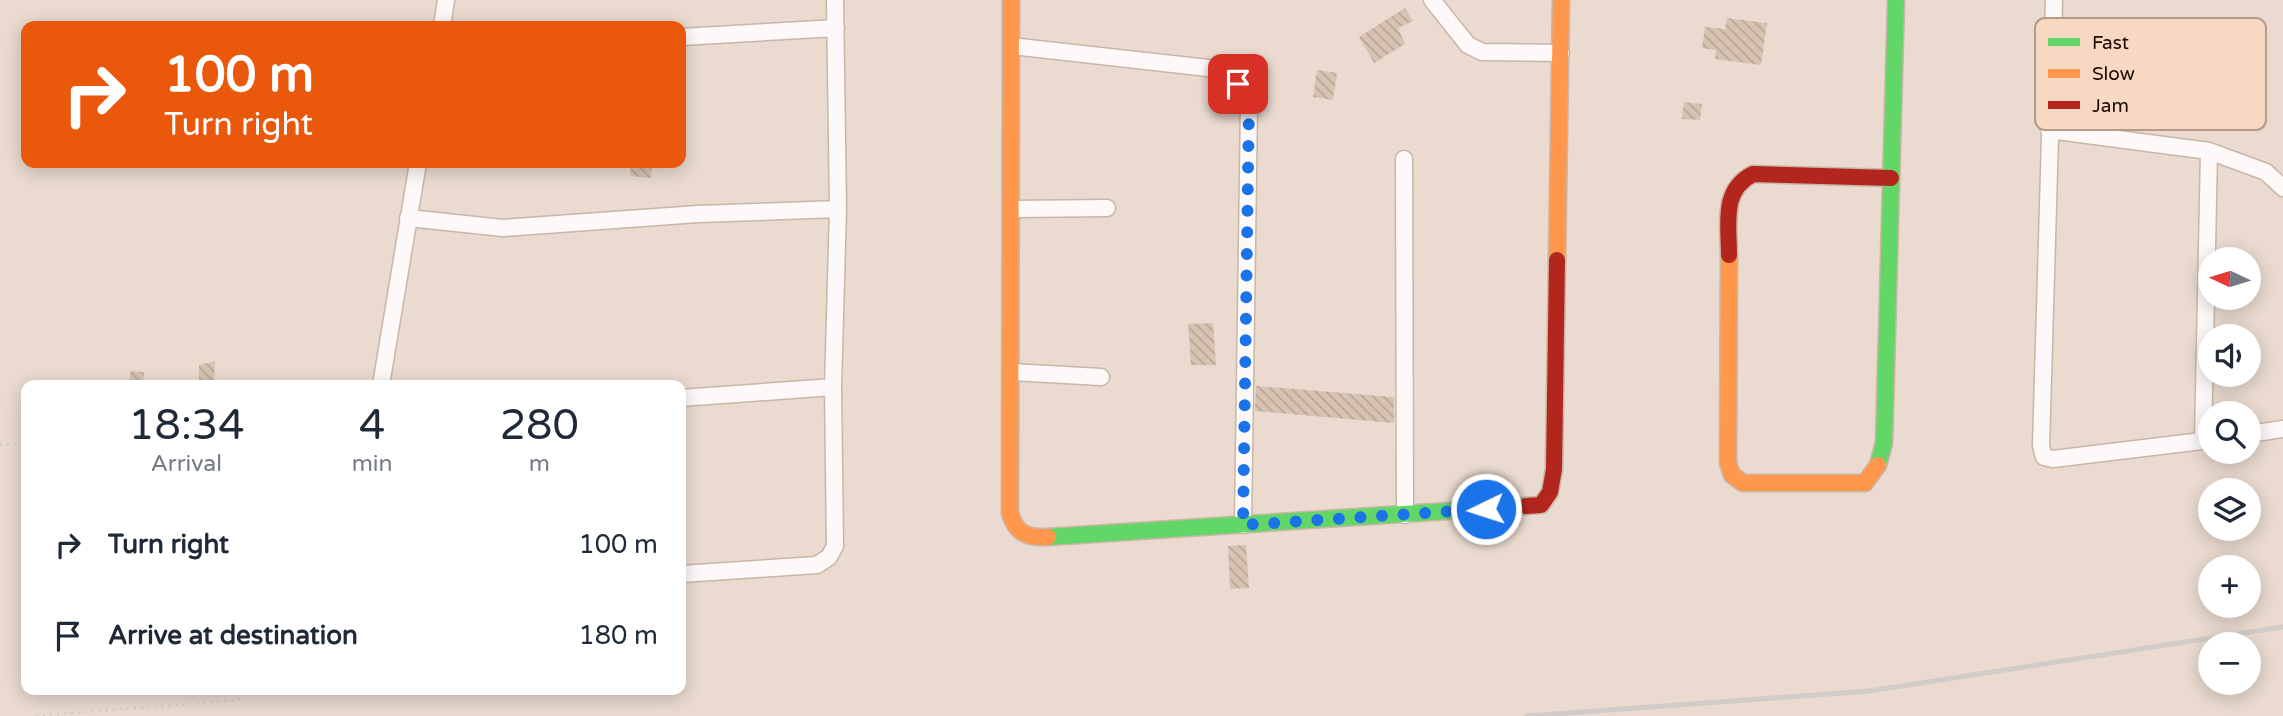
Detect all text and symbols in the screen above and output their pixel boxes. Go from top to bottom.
legend [2035,18,2266,130]
text: Fast [2092,32,2129,54]
text: 100 m [164,46,314,105]
icon: right [49,49,140,140]
pin [1208,54,1268,114]
text: Slow [2092,63,2135,85]
icon: arrive [1219,65,1257,103]
text: Jam [2092,95,2129,117]
text: Turn right [164,106,313,144]
north arrow [2198,247,2261,310]
map controls [2198,247,2261,695]
button: sound [2198,324,2261,387]
text: 18:34 [128,400,245,451]
text: 4 [359,400,385,451]
text: 280 [500,400,579,451]
button: search [2198,401,2261,464]
text: Arrival [151,450,222,478]
text: min [352,450,393,478]
text: m [529,450,550,478]
position arrow [1449,472,1523,546]
button: layers [2198,478,2261,541]
icon: right [49,526,87,564]
text: Turn right [108,529,229,560]
text: 100 m [578,529,658,560]
button: + [2198,555,2261,618]
icon: arrive [49,617,87,655]
text: Arrive at destination [108,620,358,651]
text: 180 m [578,620,658,651]
button: − [2198,632,2261,695]

